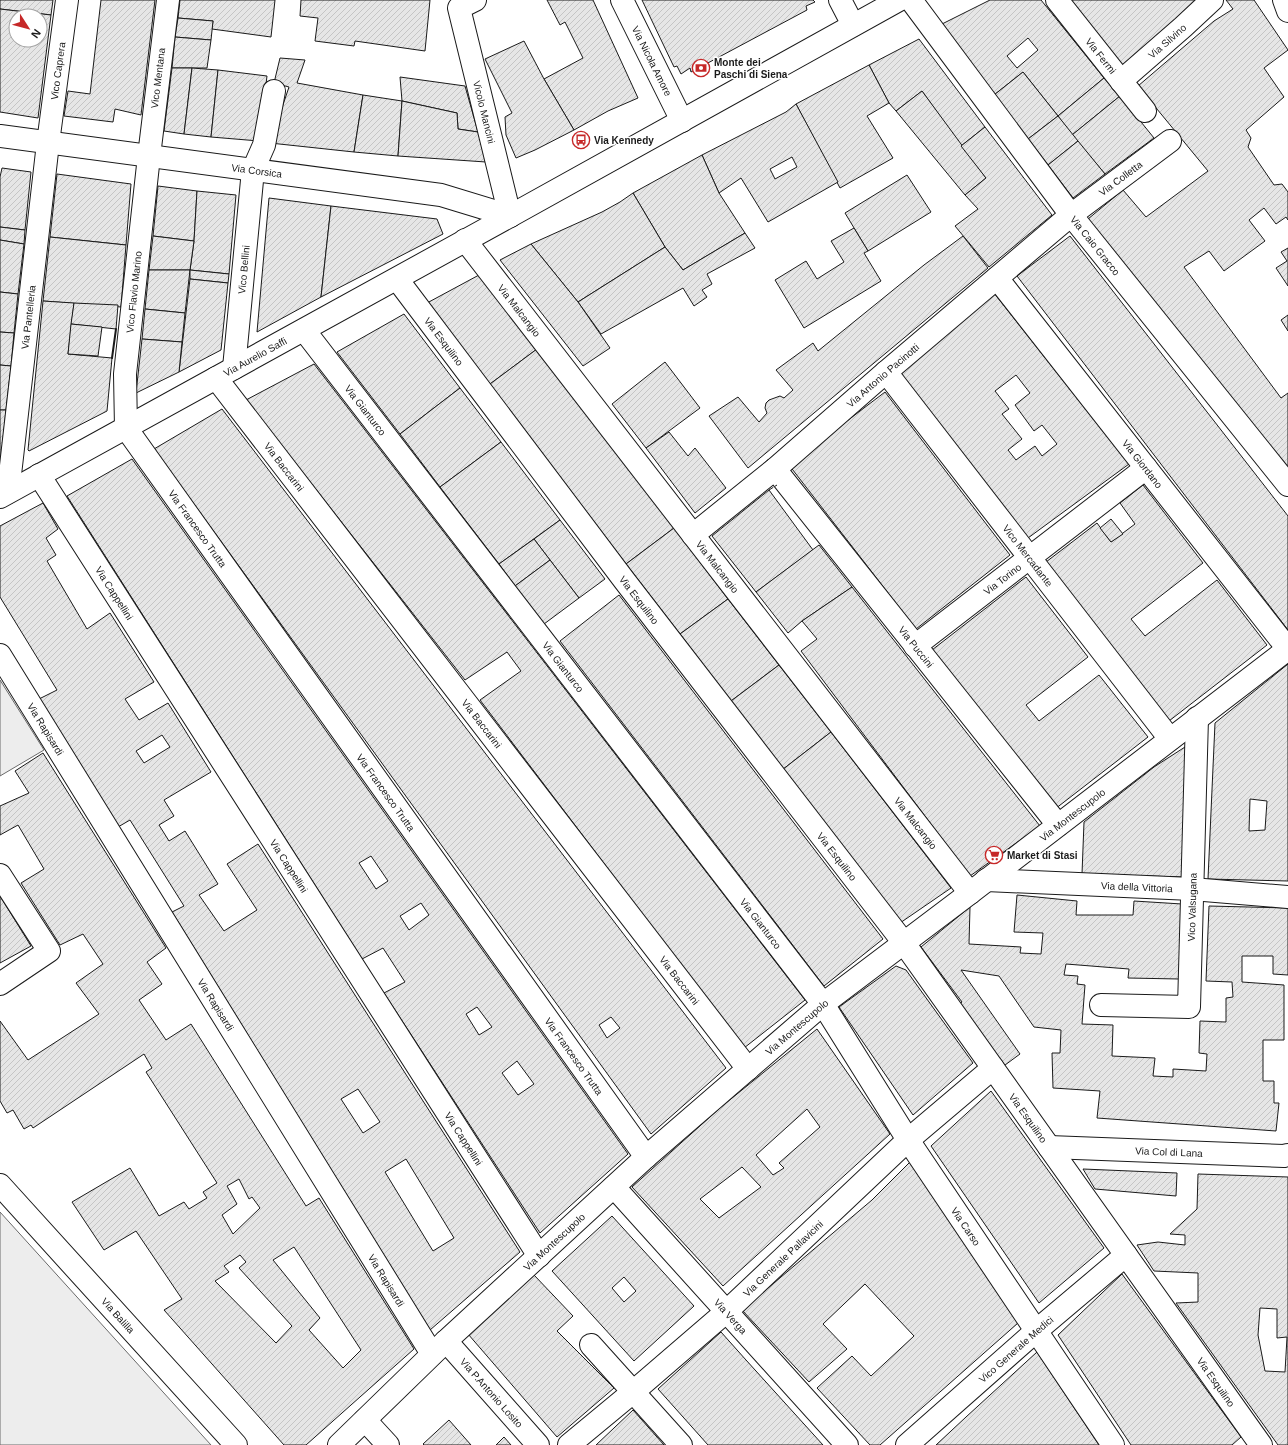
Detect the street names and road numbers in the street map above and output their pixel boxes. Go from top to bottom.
street label: Via Silvino [1146,21,1189,60]
street label: Via Nicola Amore [630,24,674,98]
street label: Via Fermi [1084,36,1119,76]
street label: Vico Caprera [48,41,67,101]
street label: Vico Mentana [149,47,167,109]
street label: Vicolo Mancini [472,79,498,145]
street label: Via Colletta [1097,158,1144,198]
street label: Via Corsica [231,162,283,179]
street label: Via Caio Gracco [1068,214,1123,278]
street label: Vico Bellini [236,245,251,294]
street label: Vico Flavio Marino [124,250,144,333]
street label: Via Malcangio [496,282,543,339]
street label: Via Pantelleria [19,284,37,350]
street label: Via Esquilino [422,315,466,368]
street label: Via Aurelio Saffi [221,335,288,378]
street label: Via Antonio Pacinotti [844,341,921,409]
street label: Via Gianturco [343,383,389,438]
street label: Via Giordano [1120,437,1165,490]
street label: Via Baccarini [262,440,306,493]
street label: Via Francesco Trutta [166,488,229,570]
street label: Vico Mercadante [1001,522,1056,589]
street label: Via Malcangio [694,539,741,595]
street label: Via Torino [981,561,1023,597]
street label: Via Cappellini [93,564,136,622]
street label: Via Esquilino [617,574,662,626]
street label: Via Puccini [897,624,936,669]
street label: Via Gianturco [540,639,586,694]
street label: Via Baccarini [460,697,504,750]
street label: Via Rapisardi [25,701,66,757]
street label: Via Francesco Trutta [355,752,417,833]
street label: Via Montescupolo [1037,786,1107,843]
street label: Via Malcangio [892,795,940,852]
street label: Via Esquilino [815,830,859,883]
street label: Via Cappellini [268,837,310,894]
street label: Vico Valsugana [1185,872,1198,942]
street label: Via della Vittoria [1101,880,1174,894]
street label: Via Gianturco [738,896,784,951]
street label: Via Baccarini [658,954,702,1007]
street label: Via Rapisardi [196,976,236,1033]
street label: Via Montescupolo [763,996,830,1057]
street label: Via Francesco Trutta [543,1015,606,1097]
street label: Via Esquilino [1007,1091,1050,1145]
street label: Via Cappellini [443,1110,485,1167]
street label: Via Col di Lana [1135,1145,1203,1158]
street label: Via Carso [949,1205,983,1248]
street label: Via Montescupolo [521,1210,587,1273]
street label: Via Generale Pallavicini [741,1218,825,1298]
street label: Via Rapisardi [366,1252,407,1308]
street label: Via Balilla [99,1295,137,1336]
street label: Via Verga [712,1296,749,1336]
street label: Vico Generale Medici [976,1314,1055,1385]
street label: Via Esquilino [1195,1355,1238,1409]
street label: Via P.Antonio Losito [458,1356,526,1430]

